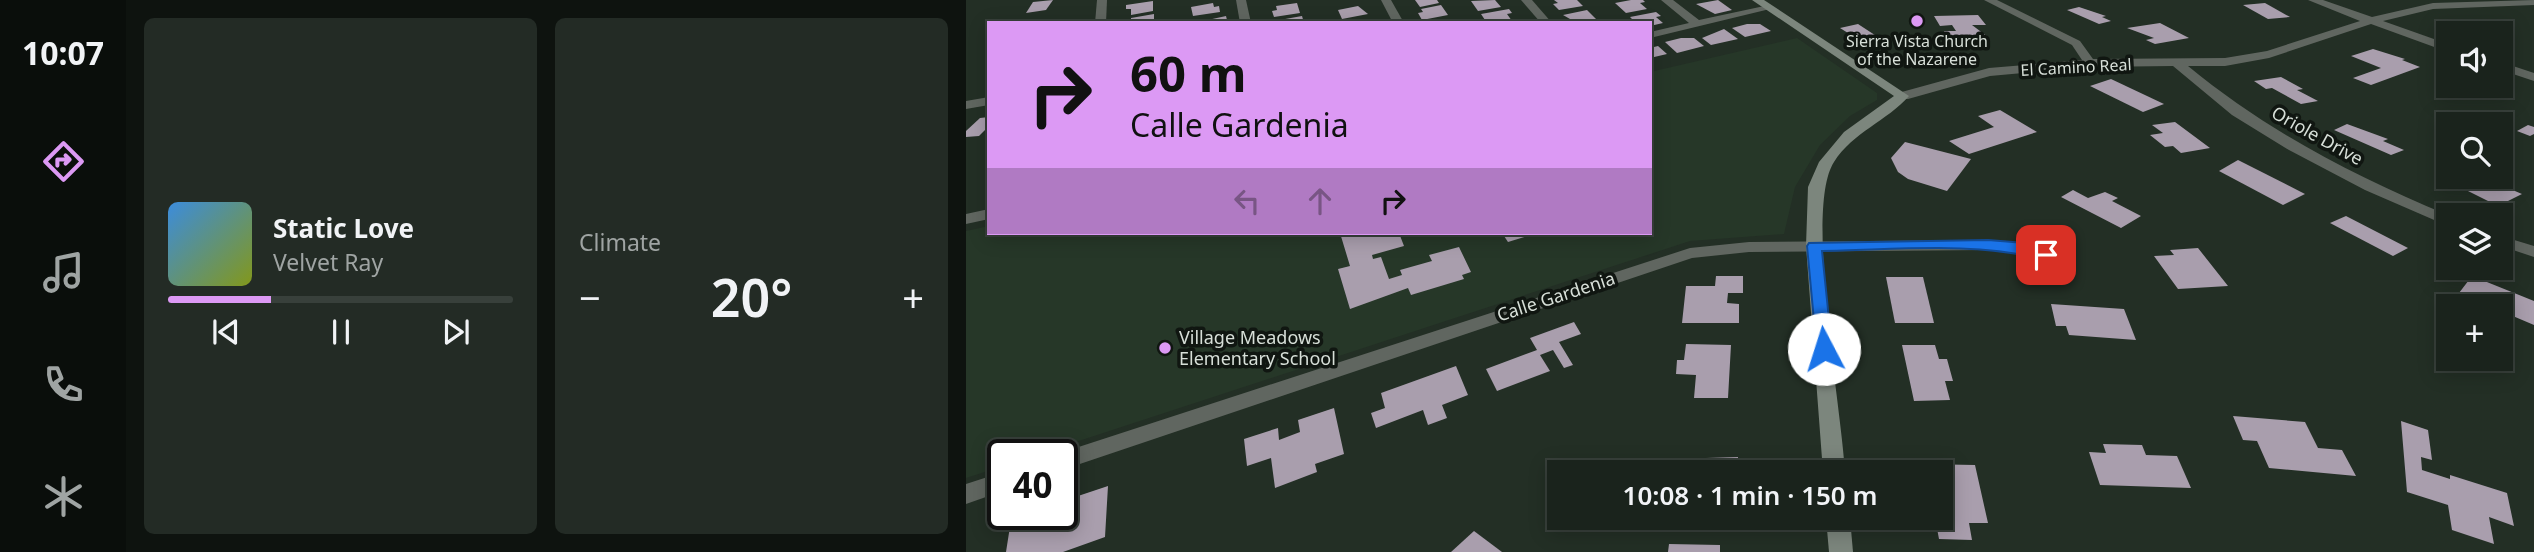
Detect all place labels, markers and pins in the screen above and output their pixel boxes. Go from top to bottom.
marker: Sierra Vista Church of the Nazarene [1909,13,1925,29]
place label: Sierra Vista Church of the Nazarene [1846,30,1988,70]
pin [2016,225,2076,285]
place label: Village Meadows Elementary School [1179,325,1336,370]
marker: Village Meadows Elementary School [1157,340,1173,356]

